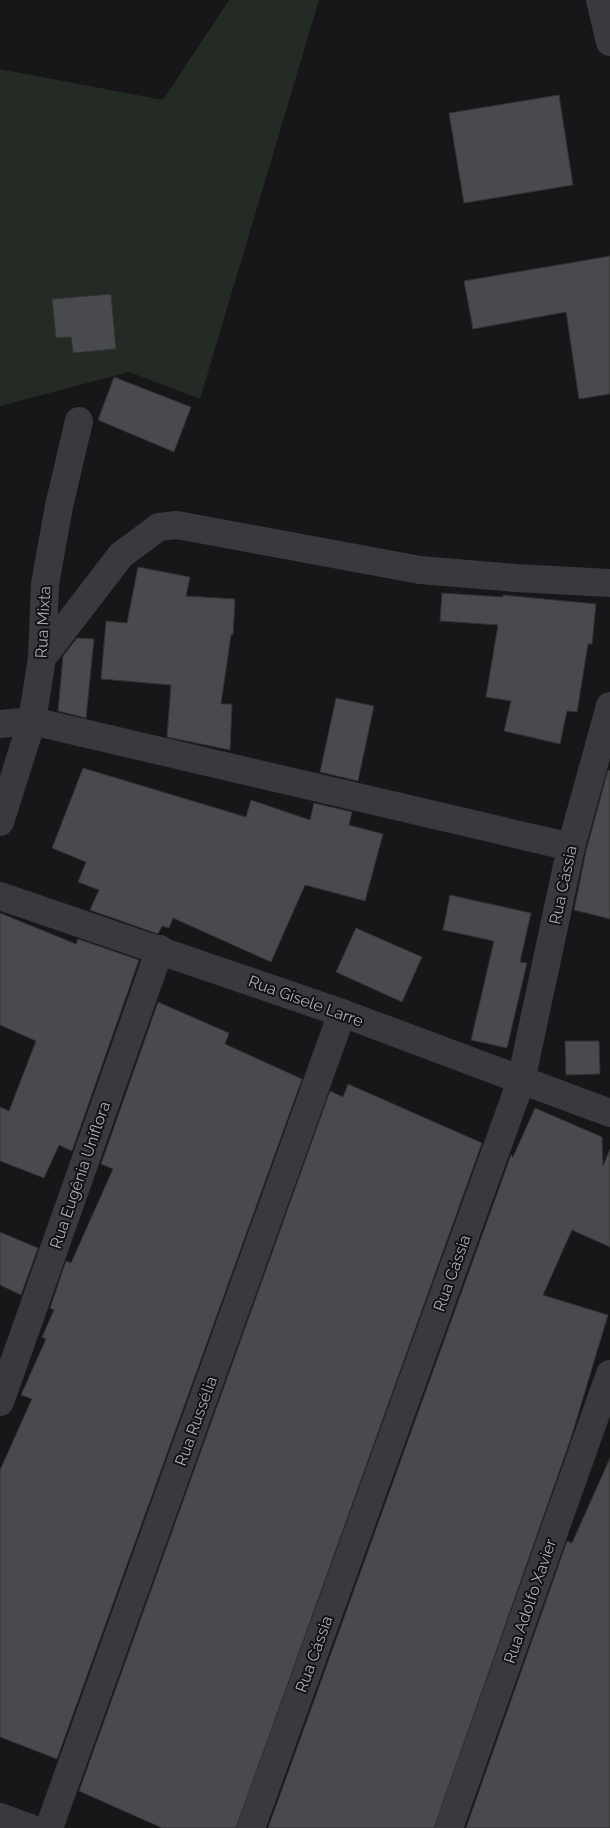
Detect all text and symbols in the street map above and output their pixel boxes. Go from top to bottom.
street label: Rua Mixta [32,585,54,659]
street label: Rua Cássia [545,844,581,926]
street label: Rua Gisele Larre [246,971,366,1031]
street label: Rua Eugênia Uniflora [46,1099,114,1251]
street label: Rua Cássia [429,1232,475,1314]
street label: Rua Russélia [171,1374,221,1468]
street label: Rua Adolfo Xavier [500,1536,560,1666]
street label: Rua Cássia [291,1613,337,1695]

